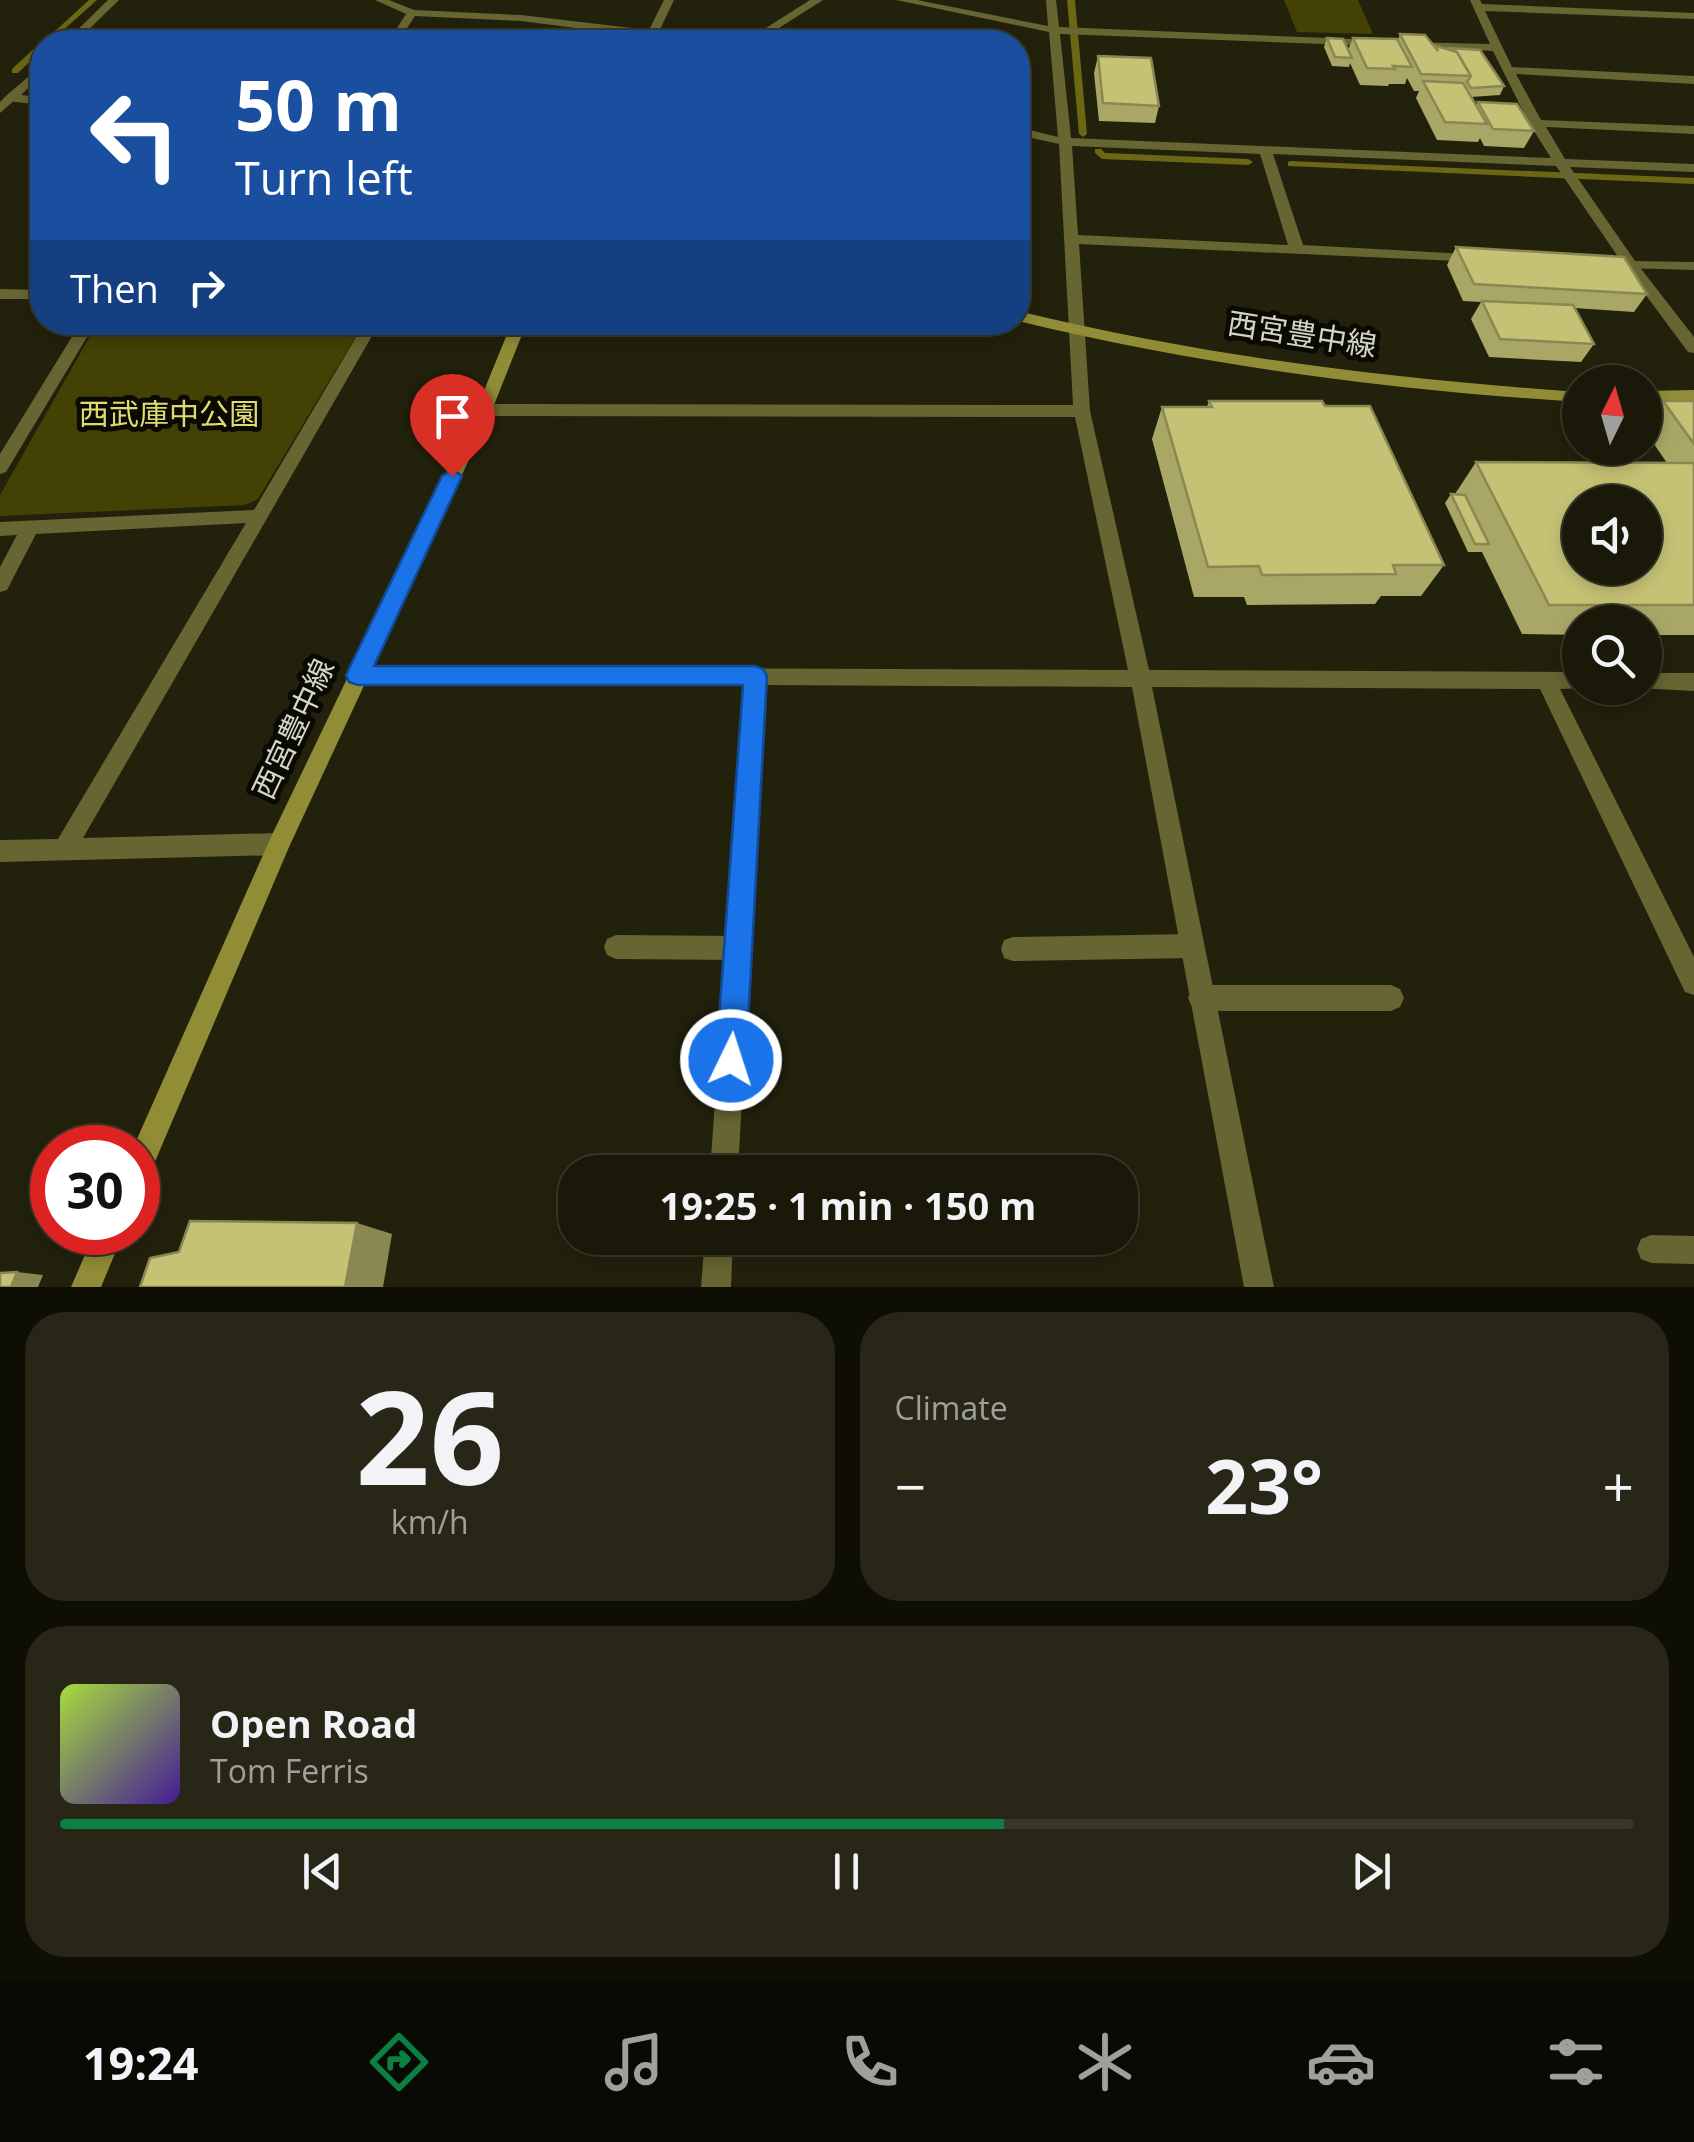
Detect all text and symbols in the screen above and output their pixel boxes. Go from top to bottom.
text: 50 m [235,56,402,152]
icon: left [70,70,200,200]
text: Turn left [235,147,413,208]
icon: right [179,260,234,315]
text: Then [70,262,159,314]
street label: 西宮豊中線 [1225,302,1380,365]
north arrow [1562,365,1662,465]
map controls [1562,365,1662,705]
pin [410,374,495,477]
icon: arrive [425,389,480,444]
park label: 西武庫中公園 [79,393,259,434]
button: sound [1562,485,1662,585]
button: search [1562,605,1662,705]
street label: 西宮豊中線 [242,652,343,805]
position arrow [679,1008,783,1112]
speed limit sign: 30 [30,1125,160,1255]
text: 19:25 · 1 min · 150 m [660,1179,1036,1231]
text: 26 [355,1346,504,1523]
text: Climate [895,1386,1008,1429]
text: 23° [1205,1434,1323,1536]
text: − [895,1448,926,1523]
text: + [1603,1448,1634,1523]
text: km/h [391,1500,469,1543]
text: Open Road [210,1697,417,1749]
text: Tom Ferris [210,1749,369,1792]
icon: previous [295,1844,350,1899]
icon: pause [819,1844,874,1899]
icon: next [1344,1844,1399,1899]
icon: directions [364,2027,434,2097]
icon: music [599,2027,669,2097]
icon: phone [835,2027,905,2097]
icon: climate [1070,2027,1140,2097]
icon: car [1306,2027,1376,2097]
icon: filters [1541,2027,1611,2097]
text: 19:24 [83,2032,198,2093]

